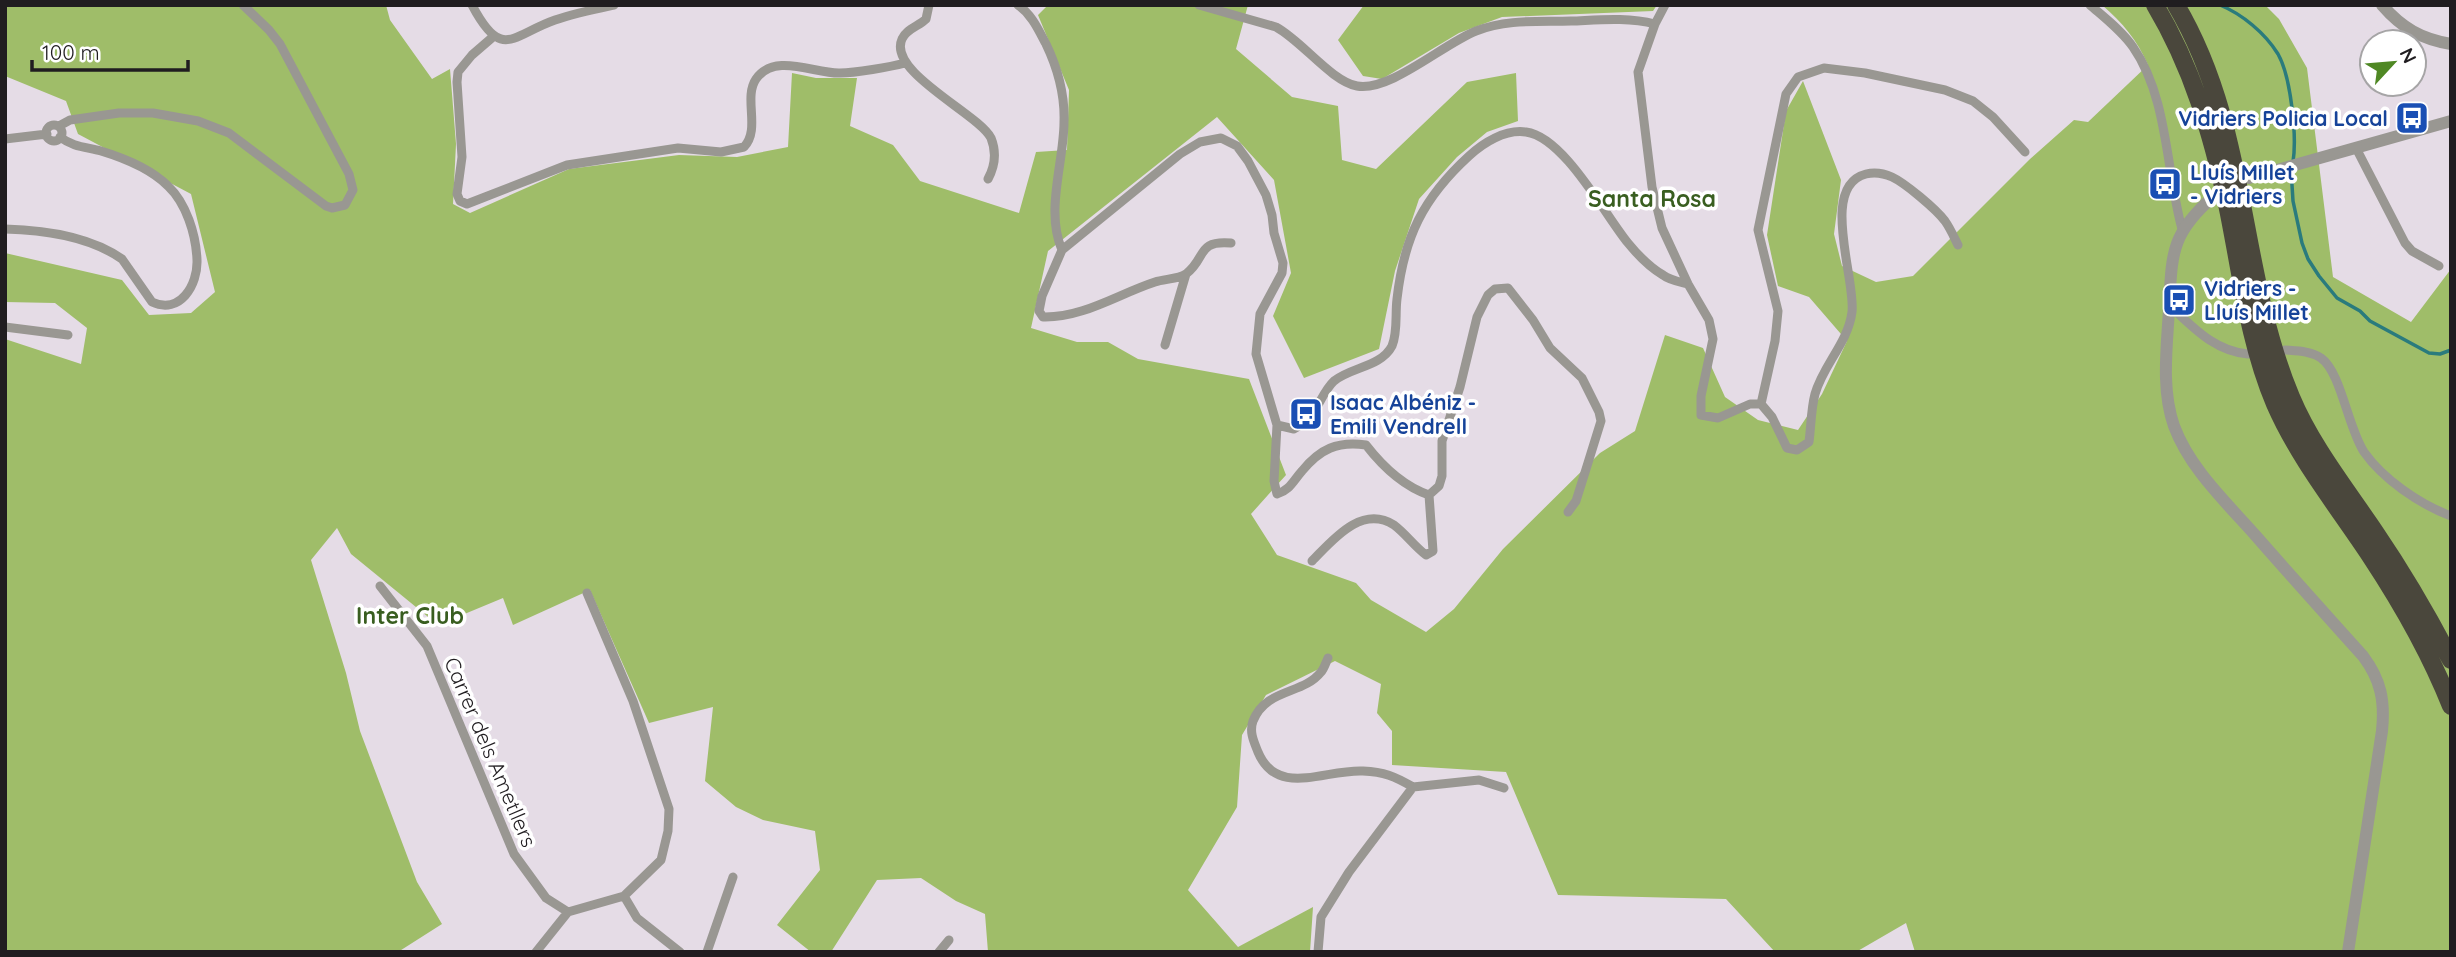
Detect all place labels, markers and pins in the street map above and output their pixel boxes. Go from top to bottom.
bus stop icon: Vidriers Policia Local [2393,99,2431,137]
place label: Vidriers Policia Local [2178,105,2388,131]
place label: Lluís Millet - Vidriers [2190,159,2295,209]
bus stop icon: Lluís Millet - Vidriers [2146,165,2184,203]
place label: Vidriers - Lluís Millet [2204,275,2309,325]
bus stop icon: Vidriers - Lluís Millet [2160,281,2198,319]
place label: Isaac Albéniz - Emili Vendrell [1330,389,1476,439]
bus stop icon: Isaac Albéniz - Emili Vendrell [1287,395,1325,433]

